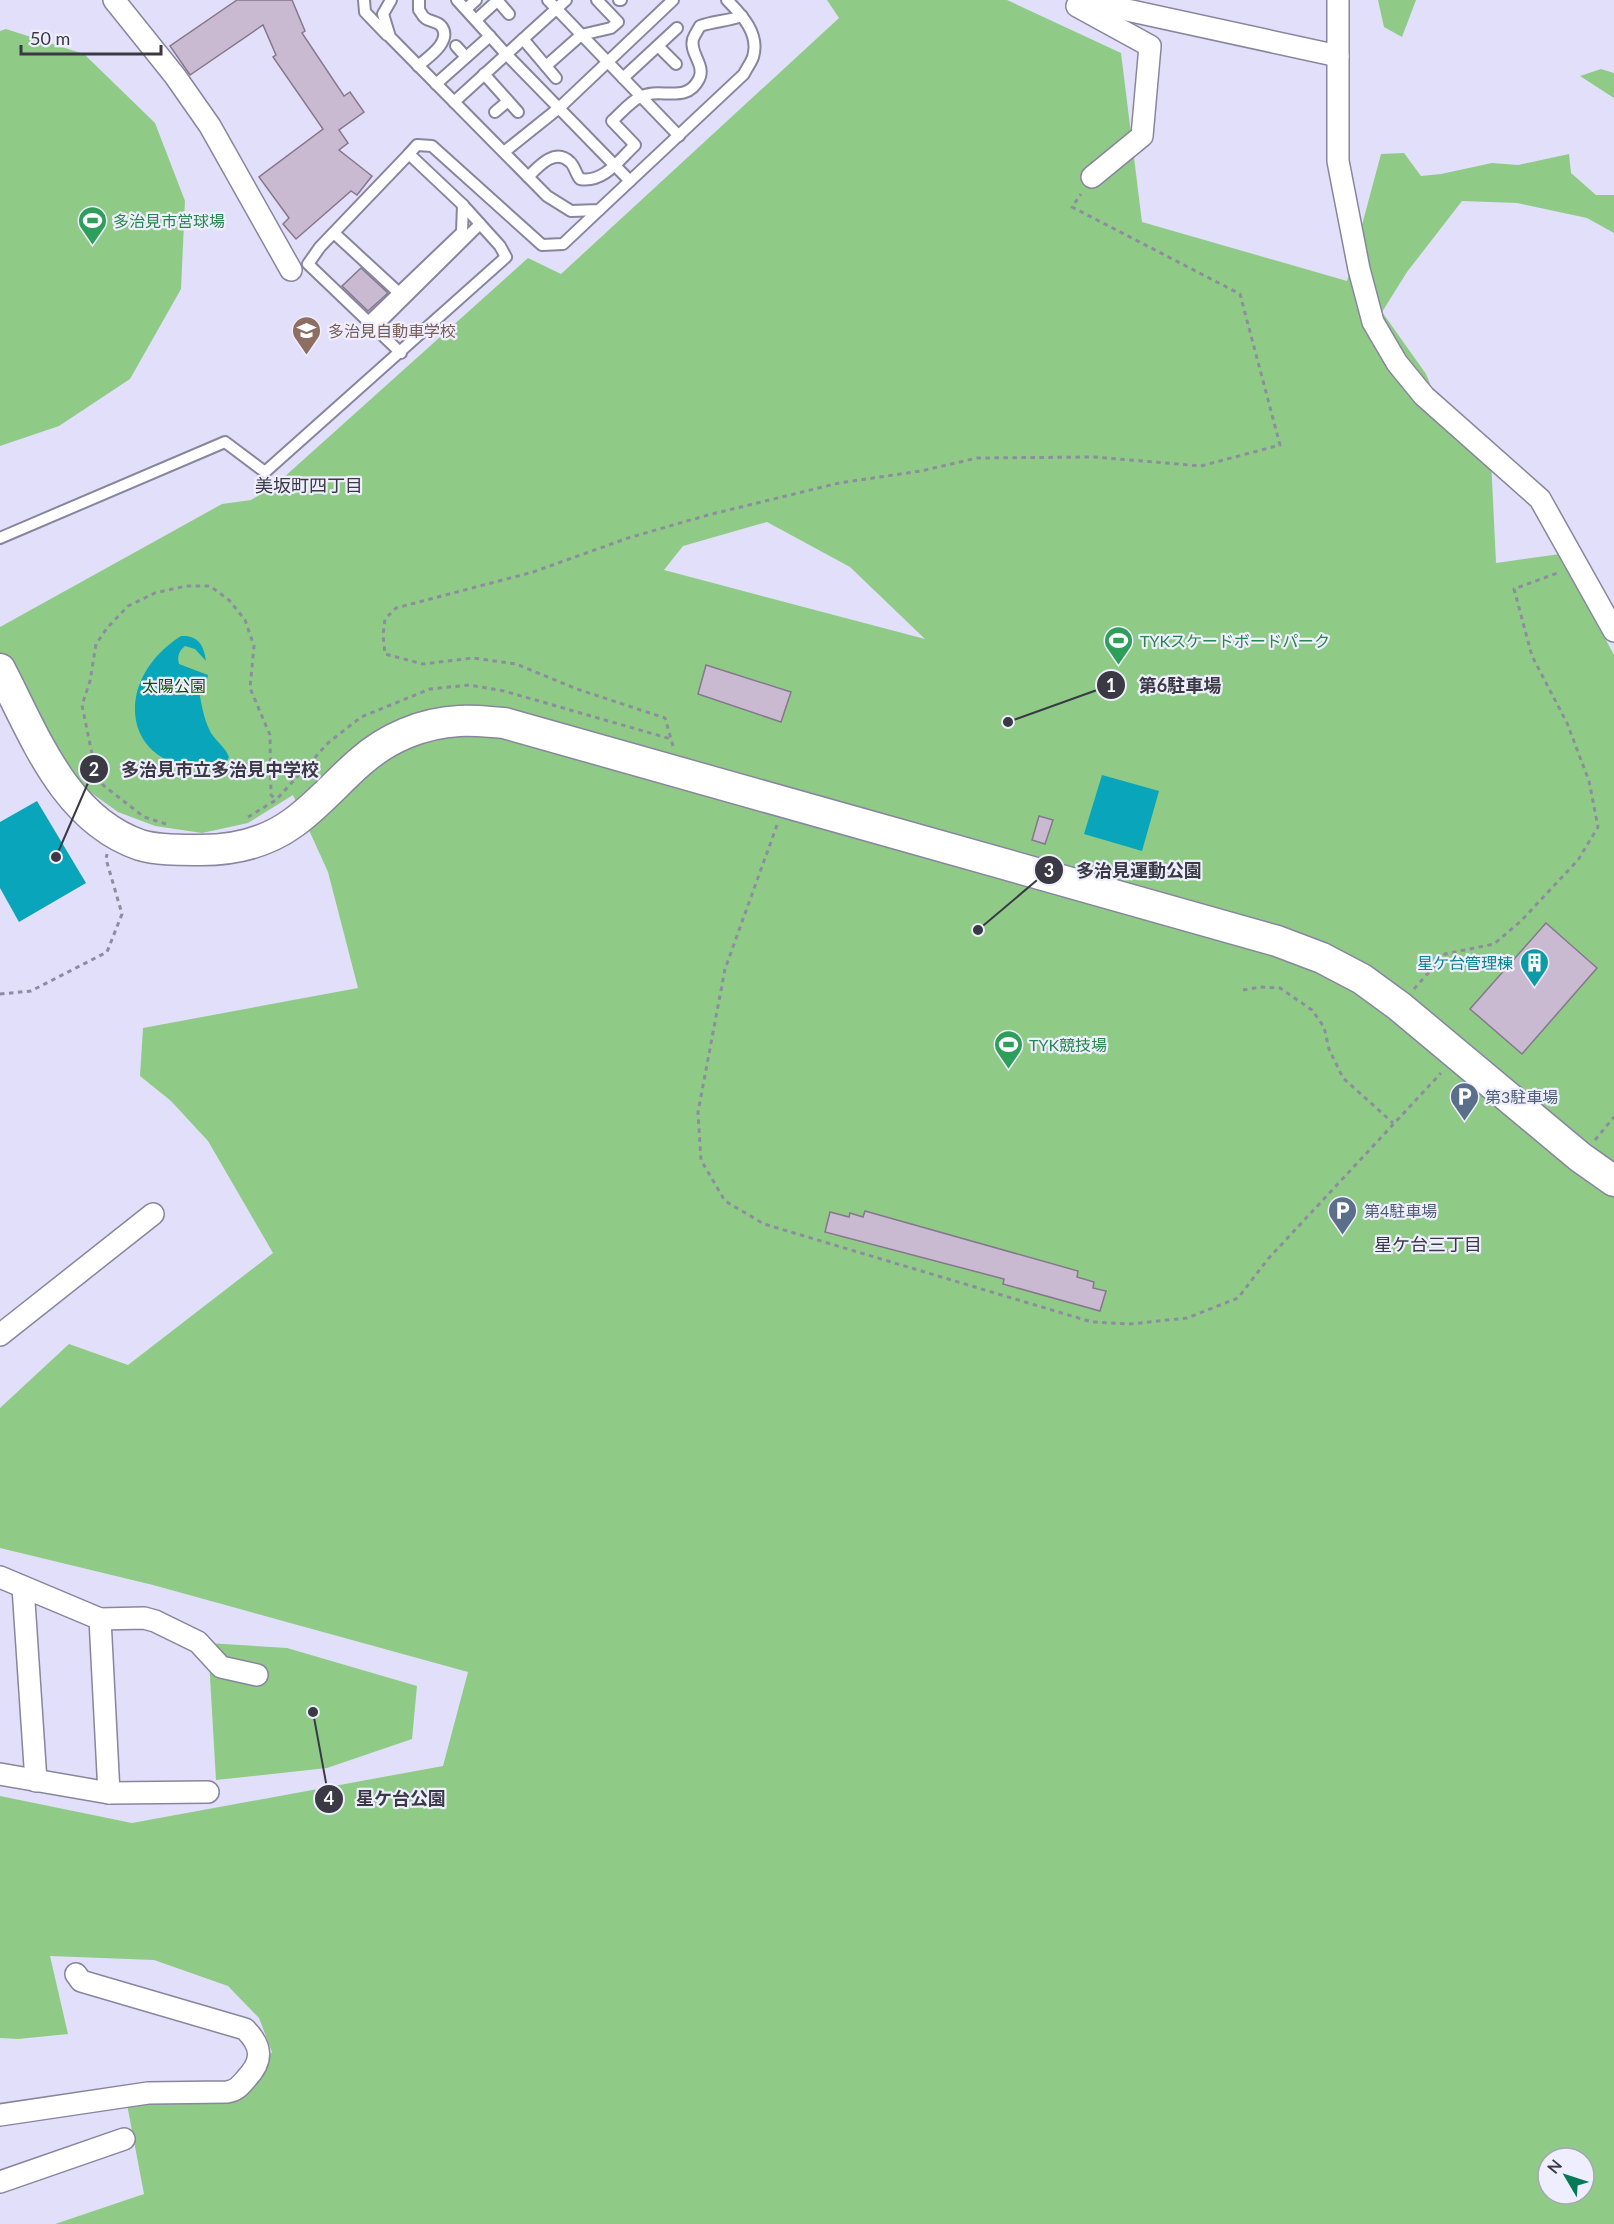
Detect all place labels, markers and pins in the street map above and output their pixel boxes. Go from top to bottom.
sports icon: 多治見市営球場 [76,204,108,246]
place label: 多治見市営球場 [113,211,225,230]
school or university icon: 多治見自動車学校 [291,314,323,356]
place label: 多治見自動車学校 [328,321,456,340]
sports icon: TYKスケードボードパーク [1103,624,1135,666]
place label: TYKスケードボードパーク [1140,631,1330,650]
callout: 第6駐車場 [1096,667,1233,703]
callout: 多治見市立多治見中学校 [79,751,331,787]
callout: 多治見運動公園 [1034,852,1214,888]
building icon: 星ケ台管理棟 [1518,946,1550,988]
place label: 星ケ台管理棟 [1417,953,1513,972]
sports icon: TYK競技場 [992,1028,1024,1070]
place label: TYK競技場 [1029,1035,1107,1054]
parking icon: 第3駐車場 [1448,1080,1480,1122]
place label: 第3駐車場 [1485,1087,1558,1106]
parking icon: 第4駐車場 [1327,1194,1359,1236]
place label: 第4駐車場 [1364,1201,1437,1220]
callout: 星ケ台公園 [314,1781,458,1817]

